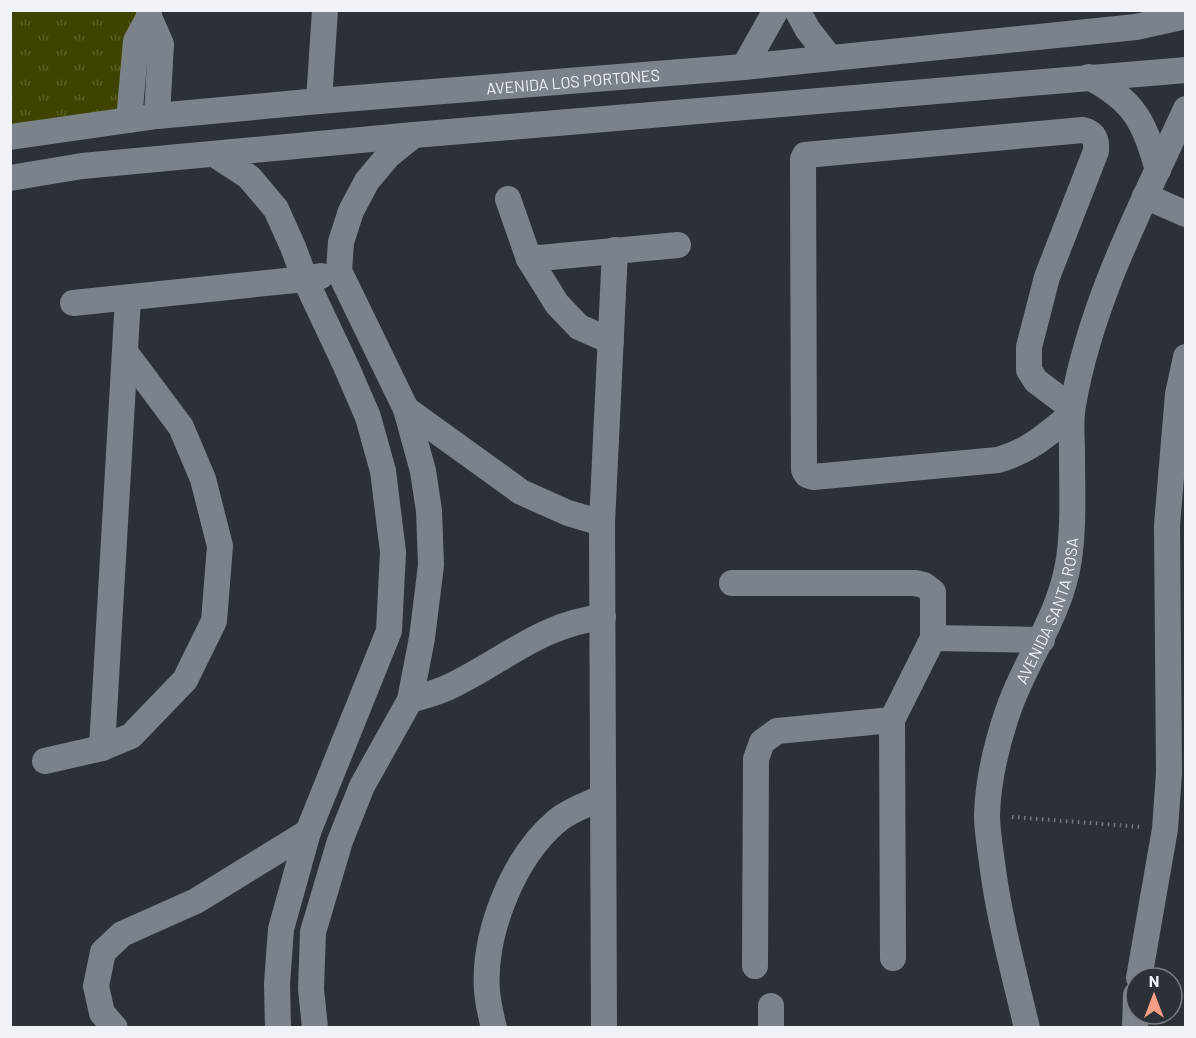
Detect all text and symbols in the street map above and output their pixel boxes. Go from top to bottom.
street label: AVENIDA LOS PORTONES [486,64,660,97]
street label: AVENIDA SANTA ROSA [1011,536,1081,686]
north arrow [1124,966,1184,1026]
text: N [1149,971,1159,990]

